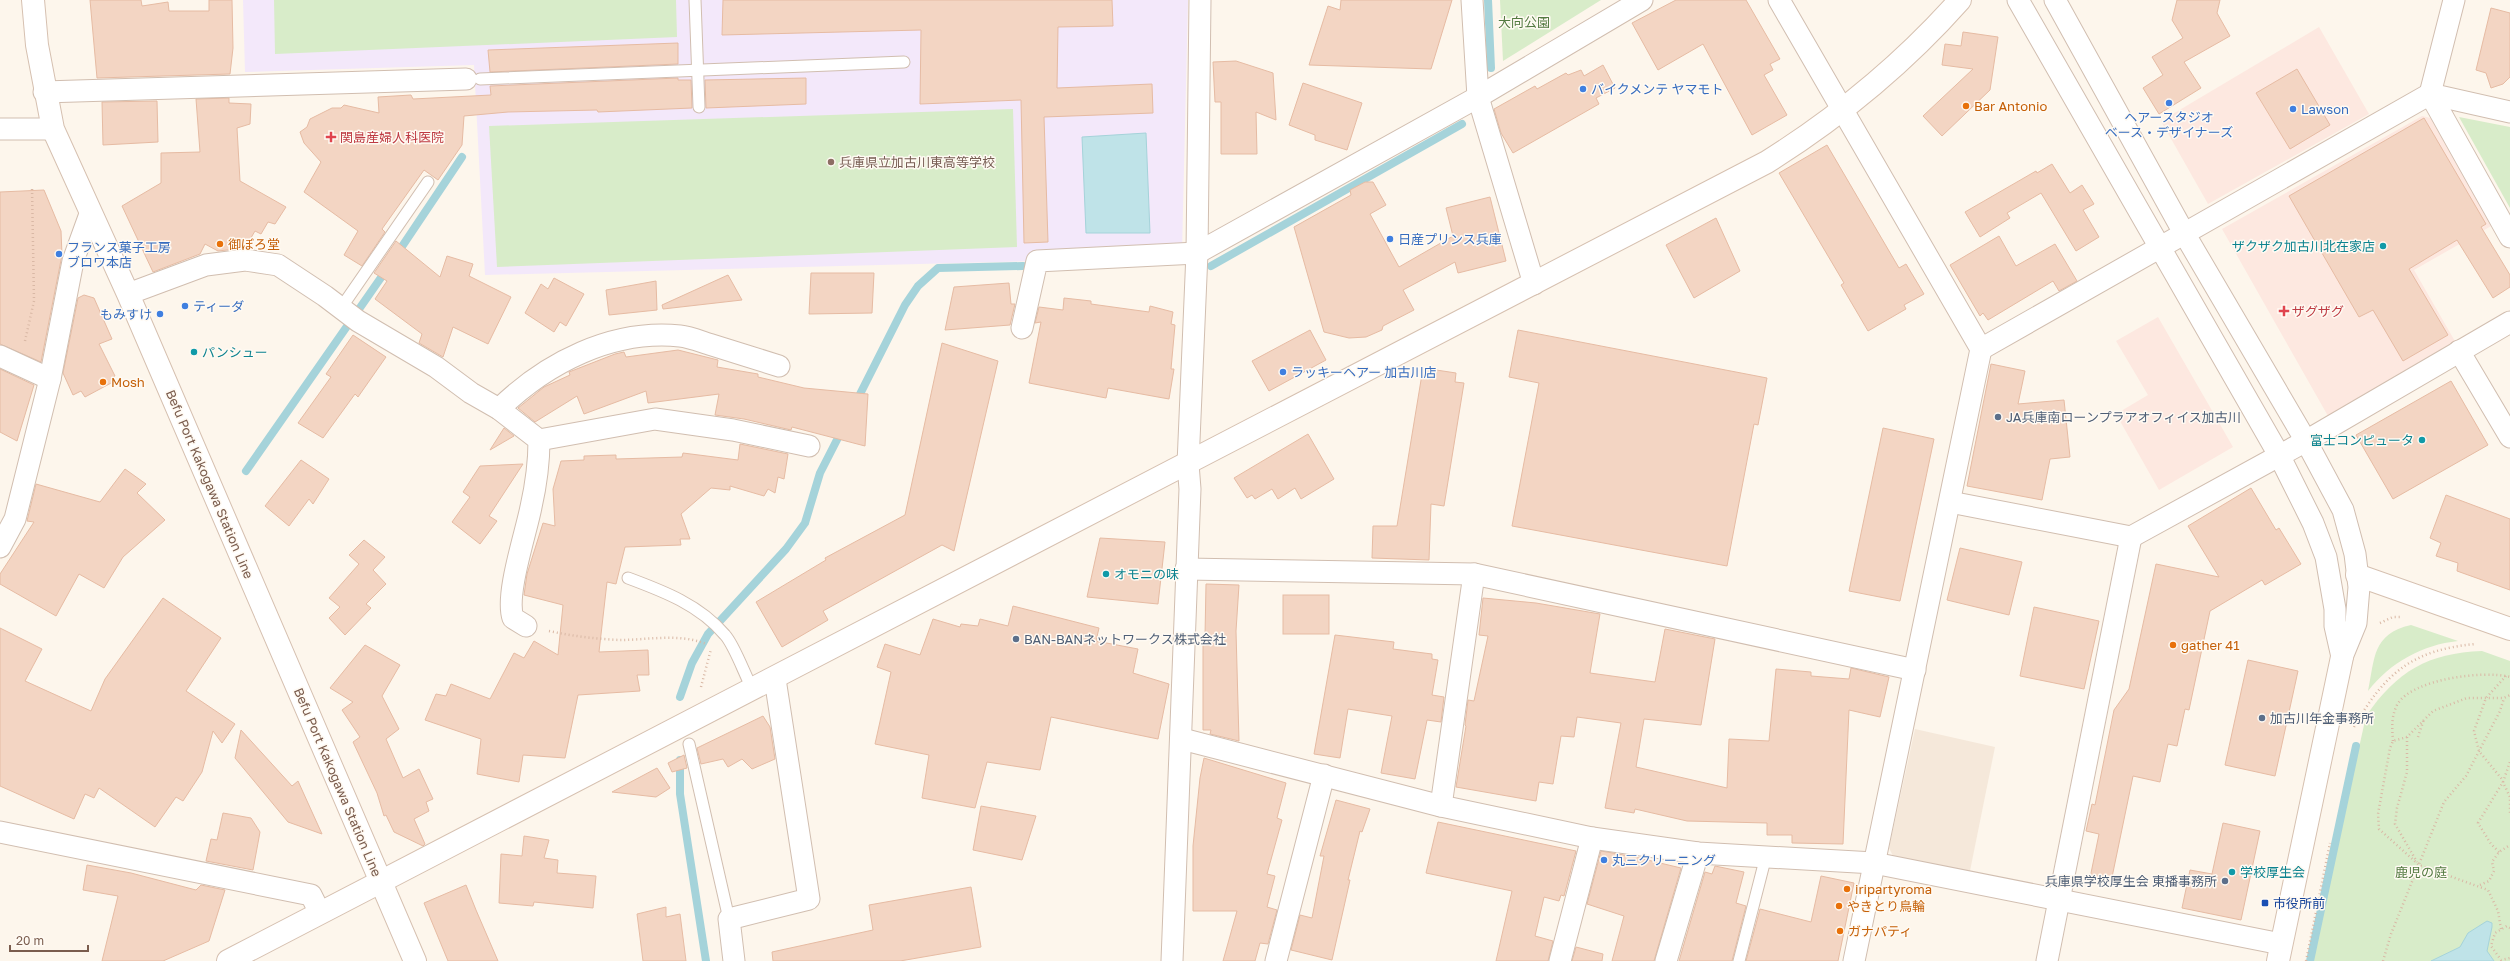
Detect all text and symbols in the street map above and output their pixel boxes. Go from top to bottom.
park label: 大向公園 [1498,14,1550,30]
place label: バイクメンテ ヤマモト [1591,81,1723,97]
marker: バイクメンテ ヤマモト [1578,84,1588,94]
place label: Bar Antonio [1974,98,2047,114]
marker: ヘアースタジオ ベース・デザイナーズ [2164,98,2174,108]
marker: Bar Antonio [1961,101,1971,111]
place label: Lawson [2301,101,2349,117]
marker: Lawson [2288,104,2298,114]
place label: ヘアースタジオ ベース・デザイナーズ [2105,109,2233,140]
place label: 関島産婦人科医院 [340,129,444,145]
marker: 関島産婦人科医院 [325,131,337,143]
place label: 兵庫県立加古川東高等学校 [839,154,995,170]
marker: 兵庫県立加古川東高等学校 [826,157,836,167]
place label: 日産プリンス兵庫 [1398,231,1502,247]
marker: 日産プリンス兵庫 [1385,234,1395,244]
place label: 御ぼろ堂 [228,236,280,252]
place label: ザクザク加古川北在家店 [2232,238,2375,254]
place label: フランス菓子工房 ブロワ本店 [67,239,171,270]
marker: 御ぼろ堂 [215,239,225,249]
marker: ザクザク加古川北在家店 [2378,241,2388,251]
marker: フランス菓子工房 ブロワ本店 [54,249,64,259]
place label: ティーダ [193,298,244,314]
marker: ティーダ [180,301,190,311]
place label: ザグザグ [2292,303,2344,319]
place label: もみすけ [100,306,152,322]
marker: ザグザグ [2279,306,2289,316]
marker: もみすけ [155,309,165,319]
place label: パンシュー [202,344,268,360]
marker: パンシュー [189,347,199,357]
place label: ラッキーヘアー 加古川店 [1291,364,1436,380]
marker: ラッキーヘアー 加古川店 [1278,367,1288,377]
place label: Mosh [111,374,145,390]
marker: Mosh [98,377,108,387]
street label: Befu Port Kakogawa Station Line [163,387,257,581]
place label: JA兵庫南ローンプラアオフィイス加古川 [2006,409,2241,425]
marker: JA兵庫南ローンプラアオフィイス加古川 [1993,412,2003,422]
place label: 富士コンピュータ [2310,432,2414,448]
marker: 富士コンピュータ [2417,435,2427,445]
place label: オモニの味 [1114,566,1179,582]
marker: オモニの味 [1101,569,1111,579]
place label: BAN-BANネットワークス株式会社 [1024,631,1226,647]
marker: BAN-BANネットワークス株式会社 [1011,634,1021,644]
place label: gather 41 [2181,637,2240,653]
marker: gather 41 [2168,640,2178,650]
street label: Befu Port Kakogawa Station Line [291,685,385,879]
place label: 加古川年金事務所 [2270,710,2374,726]
marker: 加古川年金事務所 [2257,713,2267,723]
place label: 丸三クリーニング [1612,852,1716,868]
marker: 丸三クリーニング [1599,855,1609,865]
place label: 学校厚生会 [2240,864,2305,880]
park label: 鹿児の庭 [2395,864,2447,880]
marker: 学校厚生会 [2227,867,2237,877]
place label: 兵庫県学校厚生会 東播事務所 [2045,873,2217,889]
marker: 兵庫県学校厚生会 東播事務所 [2220,876,2230,886]
place label: iripartyroma [1855,881,1932,897]
marker: iripartyroma [1842,884,1852,894]
place label: 市役所前 [2273,895,2325,911]
place label: やきとり鳥輪 [1847,898,1925,914]
marker: 市役所前 [2260,898,2270,908]
marker: やきとり鳥輪 [1834,901,1844,911]
place label: ガナパティ [1848,923,1912,939]
marker: ガナパティ [1835,926,1845,936]
scale bar [10,927,88,953]
text: 20 m [16,933,44,948]

